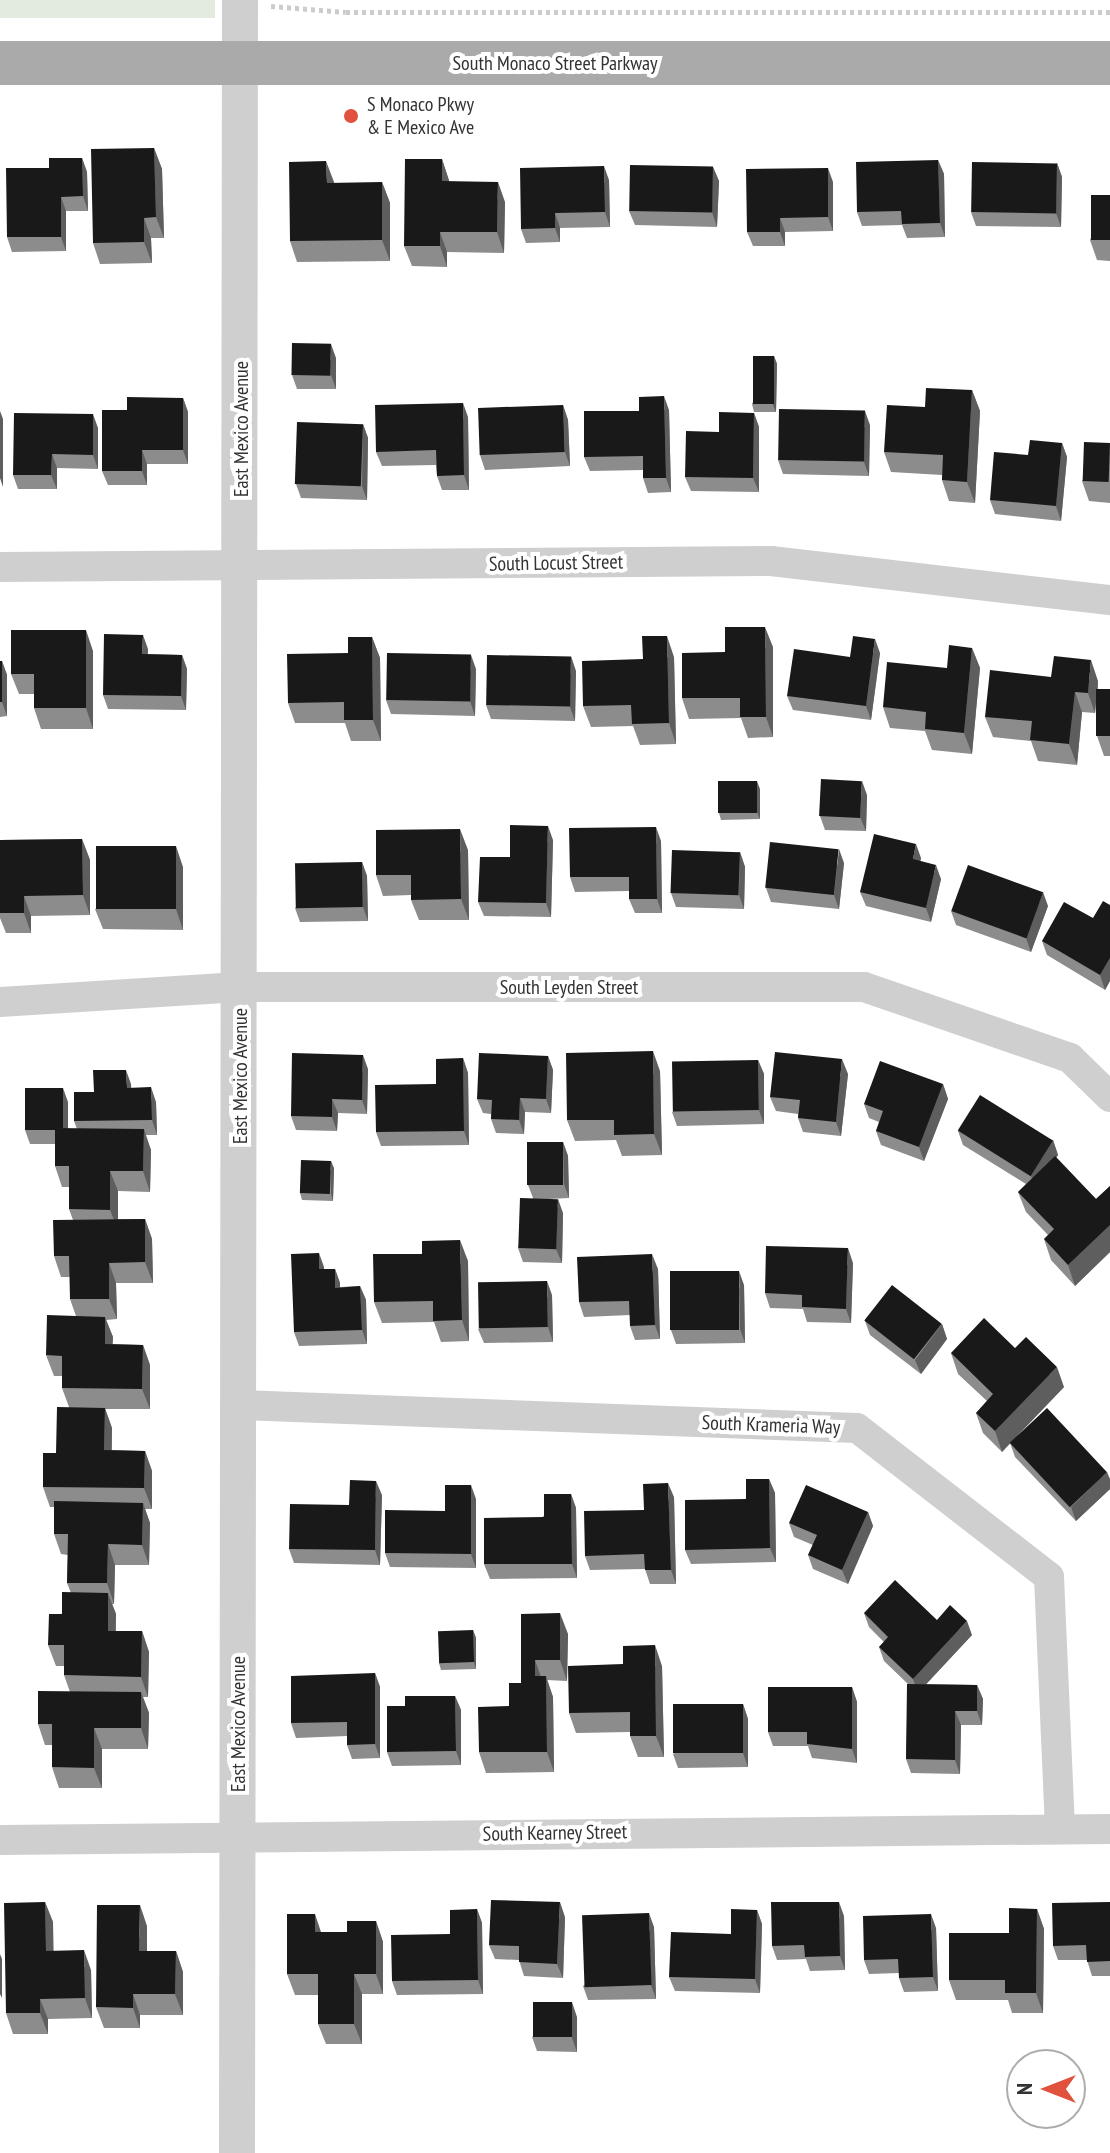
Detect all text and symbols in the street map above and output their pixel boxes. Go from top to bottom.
street label: South Monaco Street Parkway [453,51,657,75]
place label: S Monaco Pkwy & E Mexico Ave [367,92,475,139]
marker: S Monaco Pkwy & E Mexico Ave [342,107,360,125]
street label: East Mexico Avenue [229,361,253,497]
street label: South Locust Street [489,550,623,576]
street label: South Leyden Street [500,975,638,999]
street label: East Mexico Avenue [228,1008,252,1144]
street label: South Krameria Way [701,1411,841,1439]
street label: East Mexico Avenue [226,1656,250,1792]
street label: South Kearney Street [482,1820,628,1846]
north arrow [1006,2049,1086,2129]
text: N [1010,2083,1038,2095]

